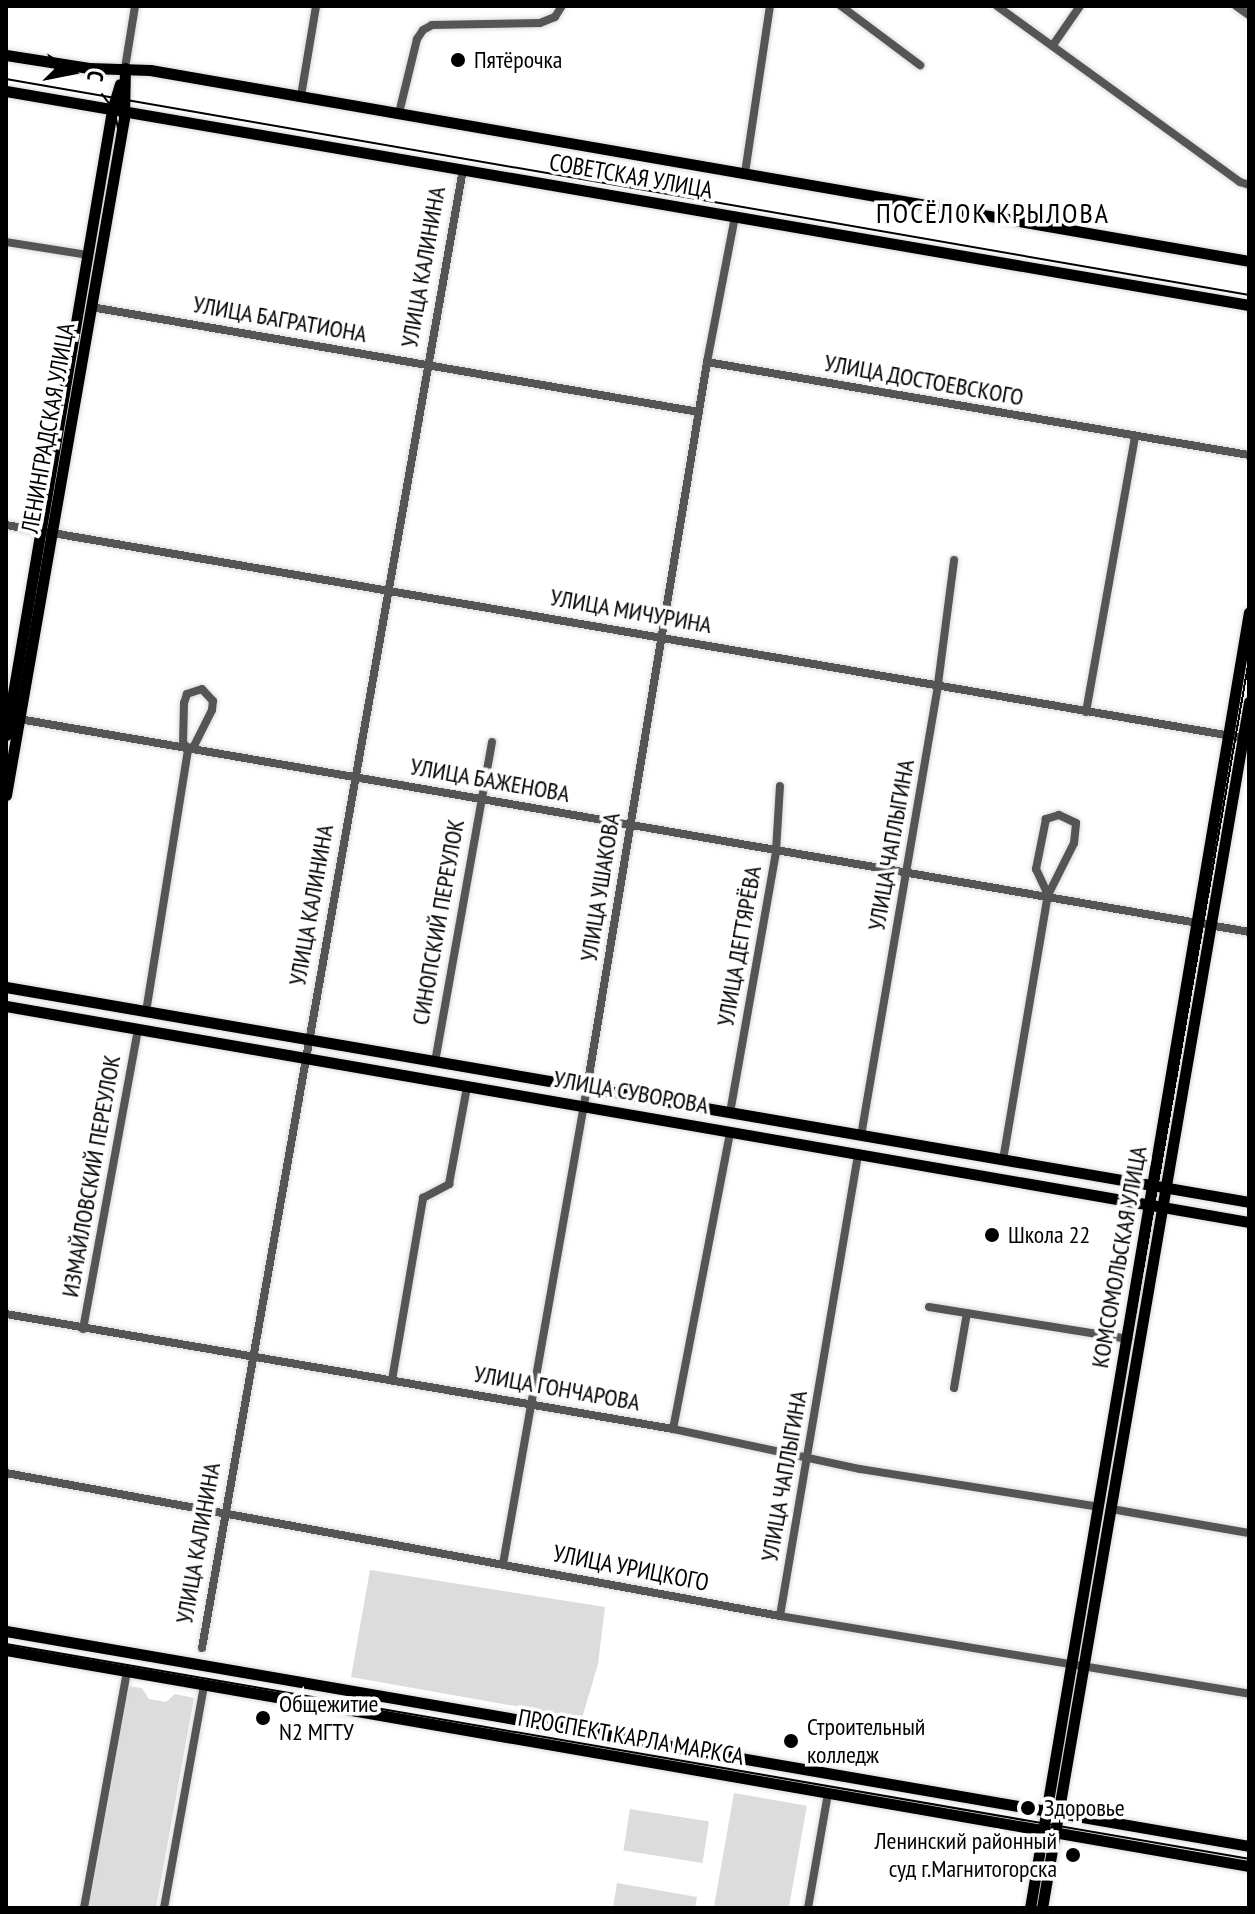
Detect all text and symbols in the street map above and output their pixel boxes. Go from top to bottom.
north arrow [32,32,112,112]
place label: Пятёрочка [474,46,562,74]
marker: Пятёрочка [449,51,467,69]
text: С [81,69,110,84]
street label: СОВЕТСКАЯ УЛИЦА [547,147,715,205]
street label: УЛИЦА КАЛИНИНА [395,184,451,350]
district label: ПОСЁЛОК КРЫЛОВА [876,196,1110,230]
street label: УЛИЦА БАГРАТИОНА [190,289,370,349]
street label: ЛЕНИНГРАДСКАЯ УЛИЦА [15,320,81,536]
street label: УЛИЦА ДОСТОЕВСКОГО [822,348,1026,412]
street label: УЛИЦА МИЧУРИНА [548,583,714,639]
street label: УЛИЦА БАЖЕНОВА [408,752,572,808]
street label: УЛИЦА ЧАПЛЫГИНА [862,757,920,933]
street label: УЛИЦА УШАКОВА [574,810,626,964]
street label: СИНОПСКИЙ ПЕРЕУЛОК [406,817,470,1027]
street label: УЛИЦА КАЛИНИНА [283,822,339,988]
street label: УЛИЦА ДЕГТЯРЁВА [711,863,767,1029]
street label: ИЗМАЙЛОВСКИЙ ПЕРЕУЛОК [56,1053,126,1299]
street label: УЛИЦА СУВОРОВА [551,1064,711,1120]
street label: КОМСОМОЛЬСКАЯ УЛИЦА [1085,1144,1153,1370]
place label: Школа 22 [1008,1221,1090,1249]
marker: Школа 22 [983,1226,1001,1244]
street label: УЛИЦА ГОНЧАРОВА [471,1359,643,1417]
street label: УЛИЦА ЧАПЛЫГИНА [755,1388,813,1564]
street label: УЛИЦА КАЛИНИНА [170,1460,226,1626]
street label: УЛИЦА УРИЦКОГО [550,1539,712,1597]
place label: Общежитие N2 МГТУ [279,1690,379,1746]
street label: ПРОСПЕКТ КАРЛА МАРКСА [515,1703,747,1771]
marker: Общежитие N2 МГТУ [254,1709,272,1727]
place label: Строительный колледж [807,1713,925,1769]
marker: Строительный колледж [782,1732,800,1750]
place label: Здоровье [1044,1794,1125,1822]
marker: Здоровье [1019,1799,1037,1817]
place label: Ленинский районный суд г.Магнитогорска [874,1827,1057,1883]
marker: Ленинский районный суд г.Магнитогорска [1064,1846,1082,1864]

